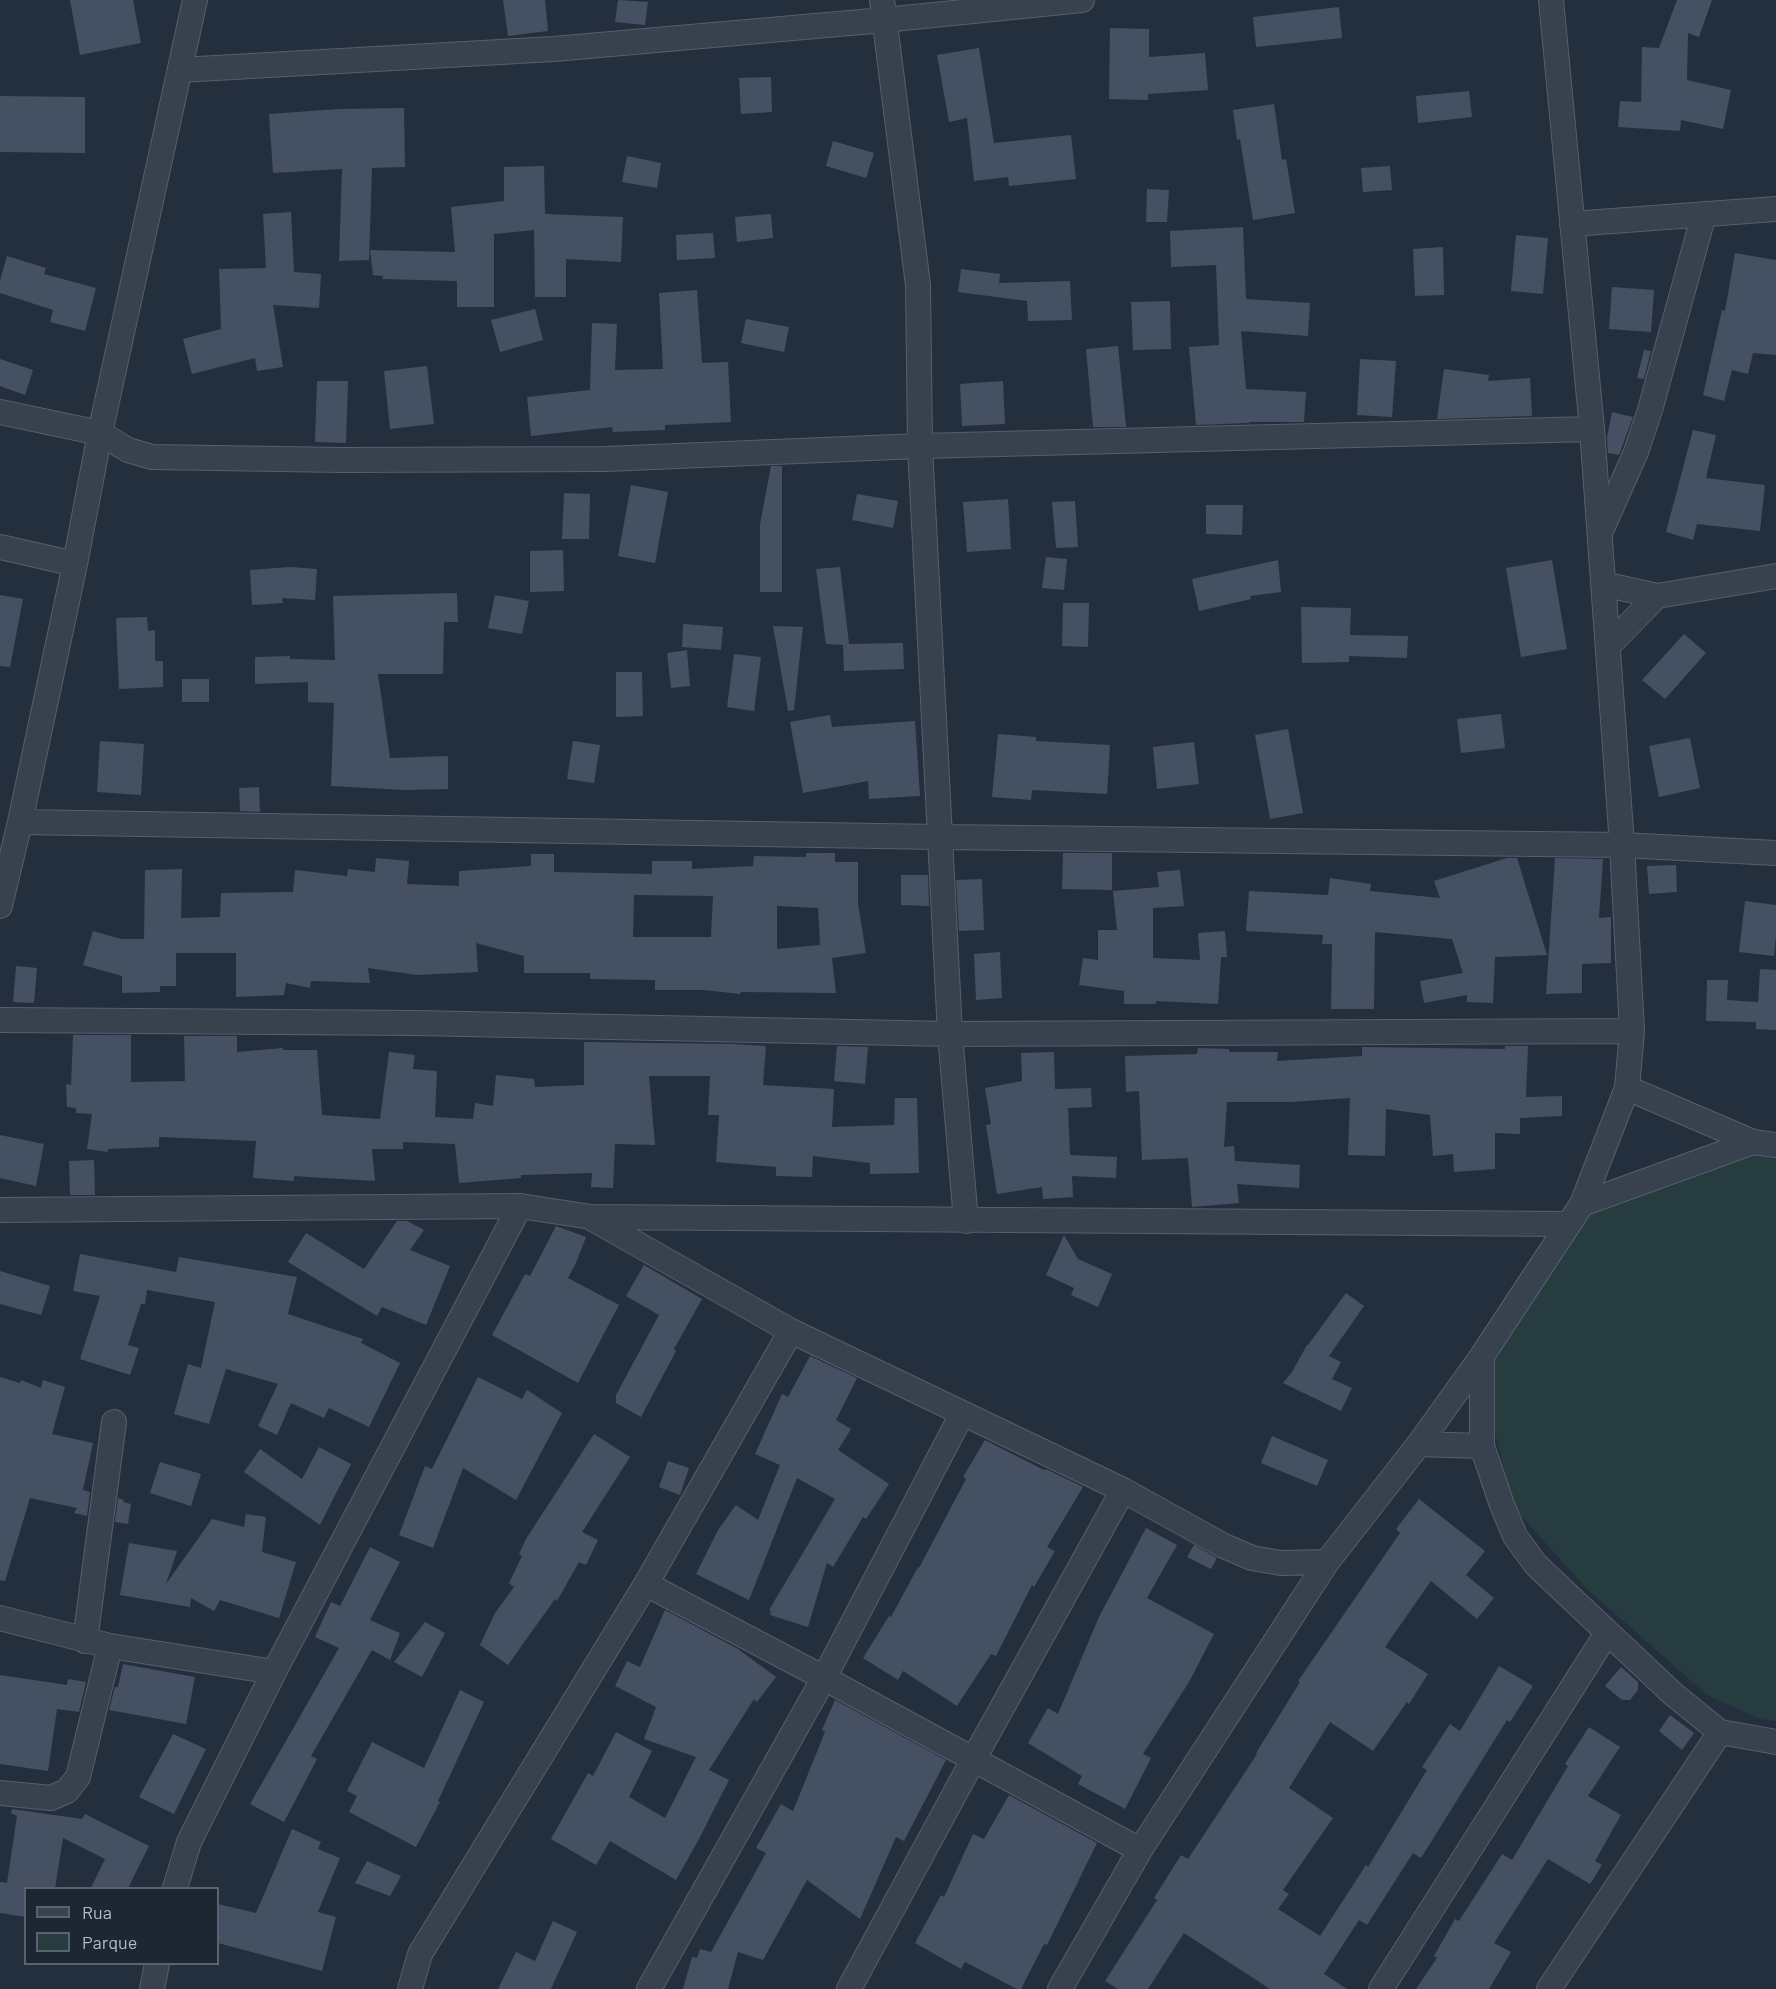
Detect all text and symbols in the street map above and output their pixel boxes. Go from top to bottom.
legend [24,1887,219,1965]
text: Rua [82,1901,112,1923]
text: Parque [82,1931,137,1953]

